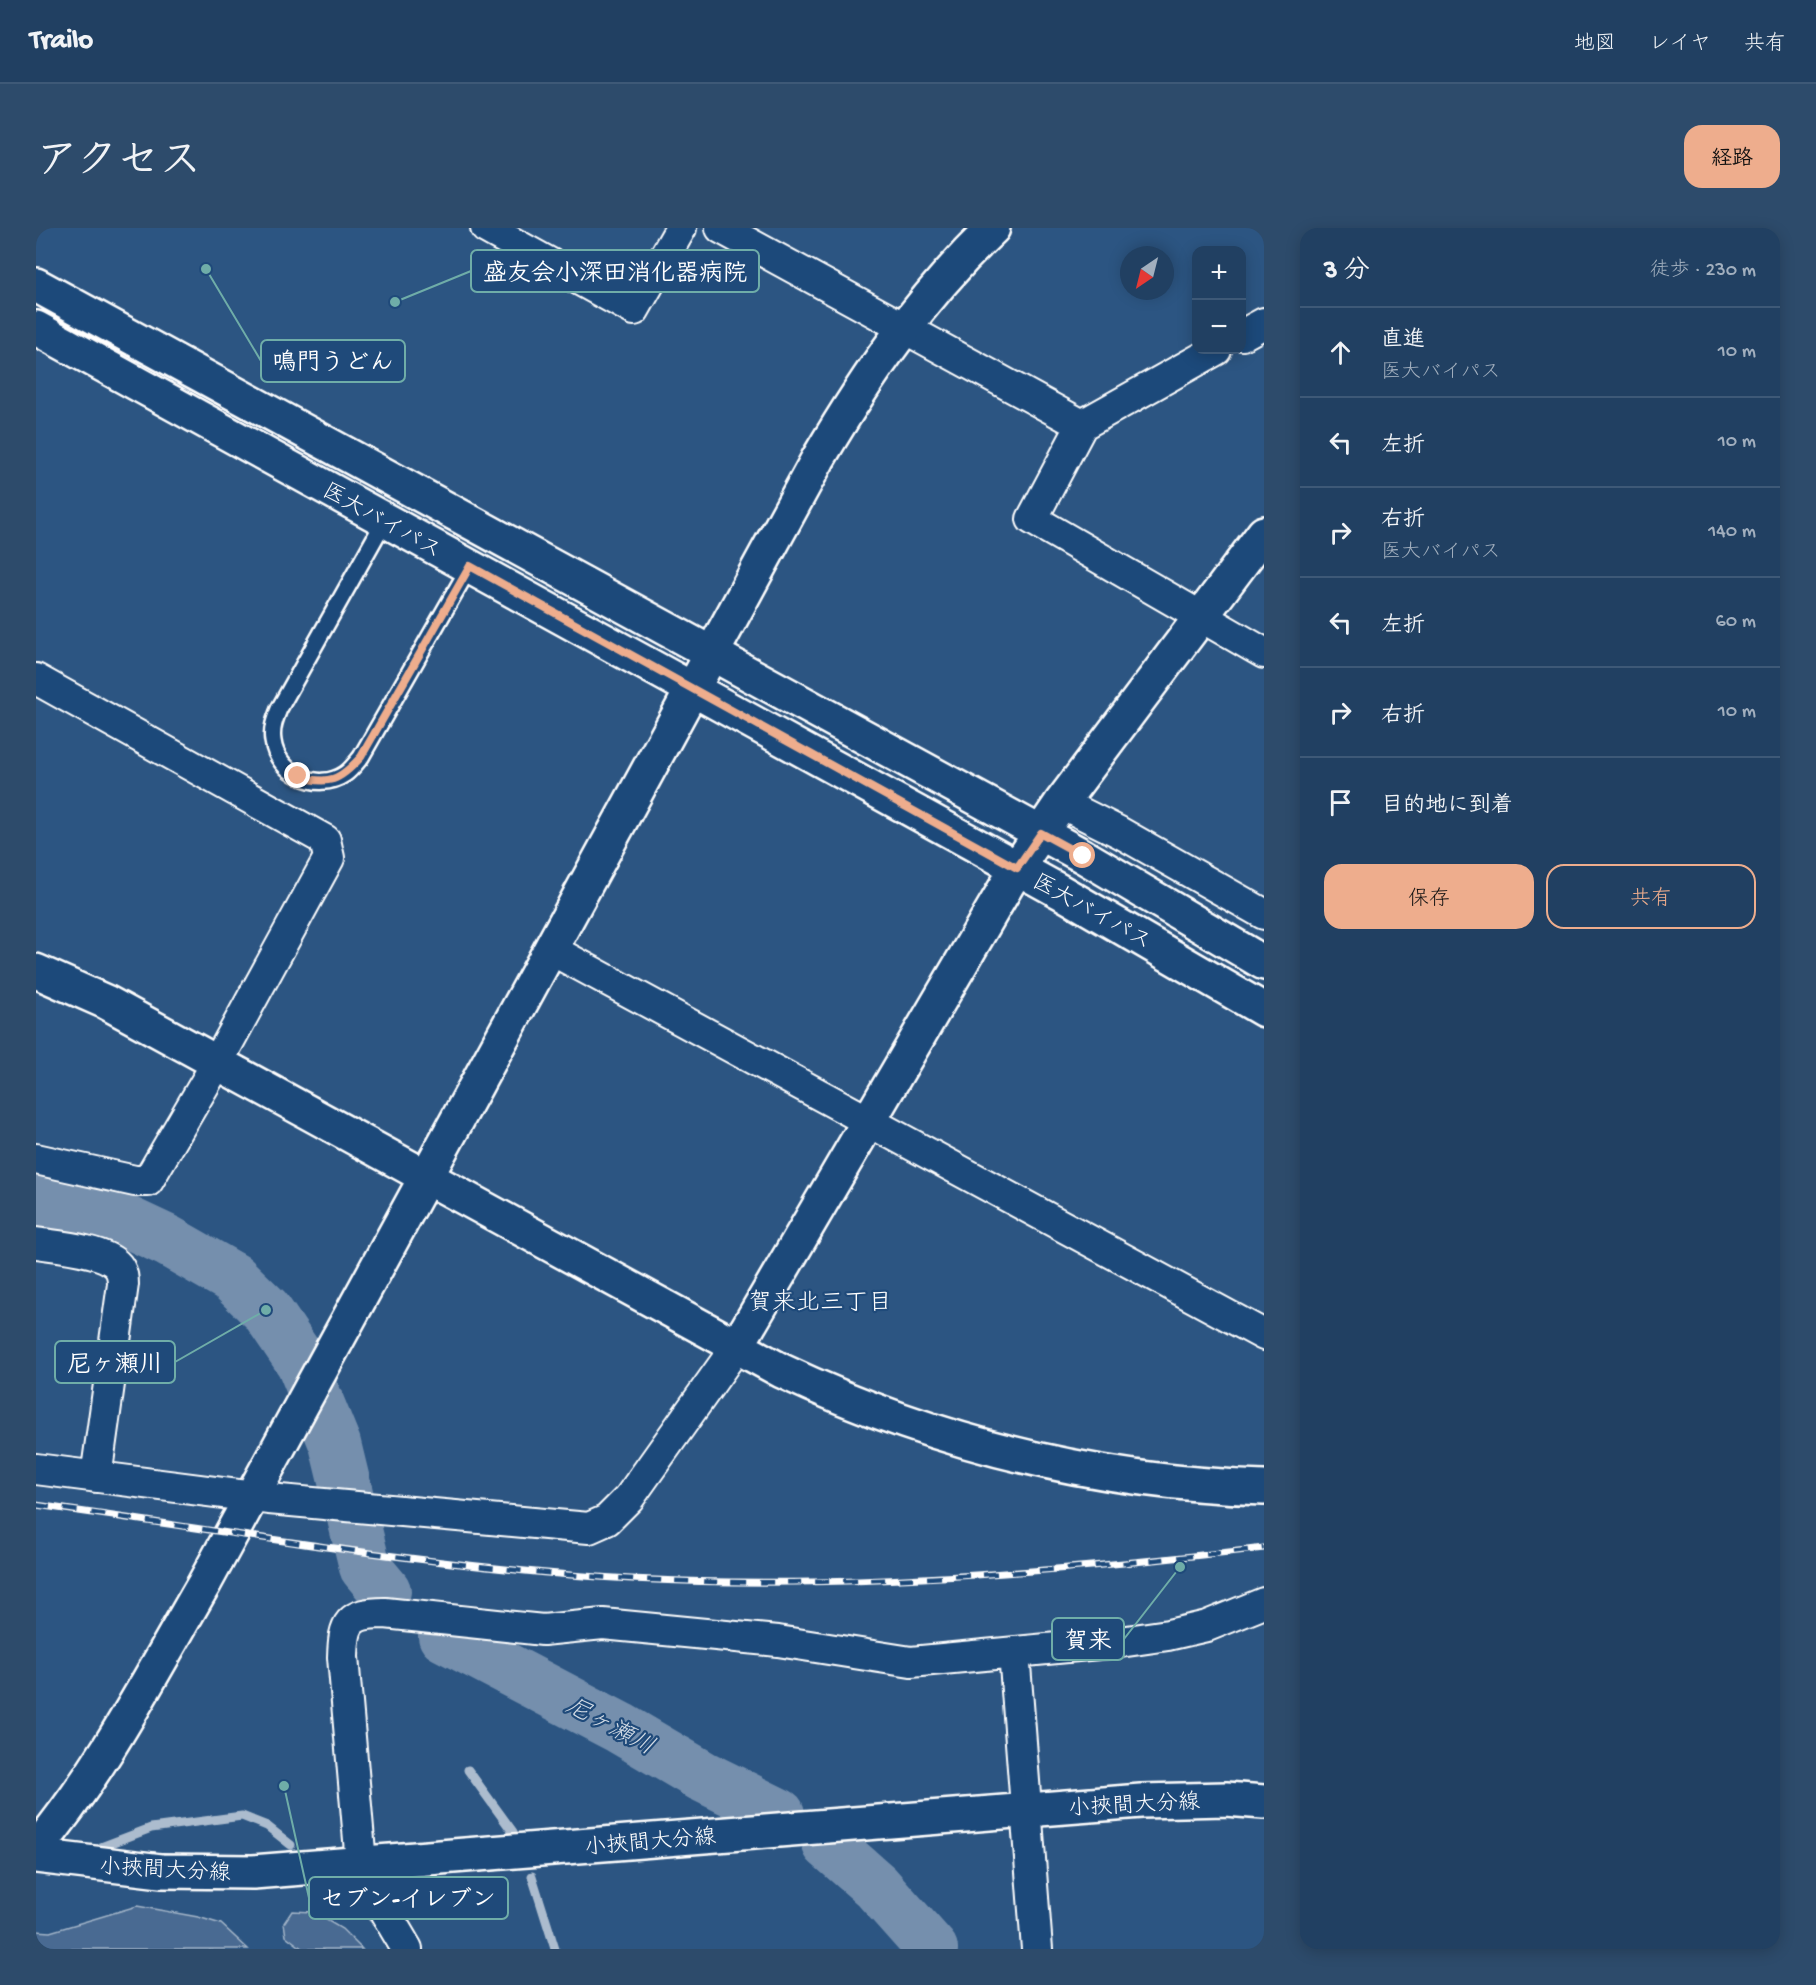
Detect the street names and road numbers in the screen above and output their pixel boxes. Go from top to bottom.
street label: 医大バイパス [317,478,445,566]
street label: 医大バイパス [1027,869,1155,957]
street label: 小挾間大分線 [1068,1790,1201,1823]
street label: 小挾間大分線 [583,1824,717,1863]
street label: 小挾間大分線 [98,1855,231,1888]

